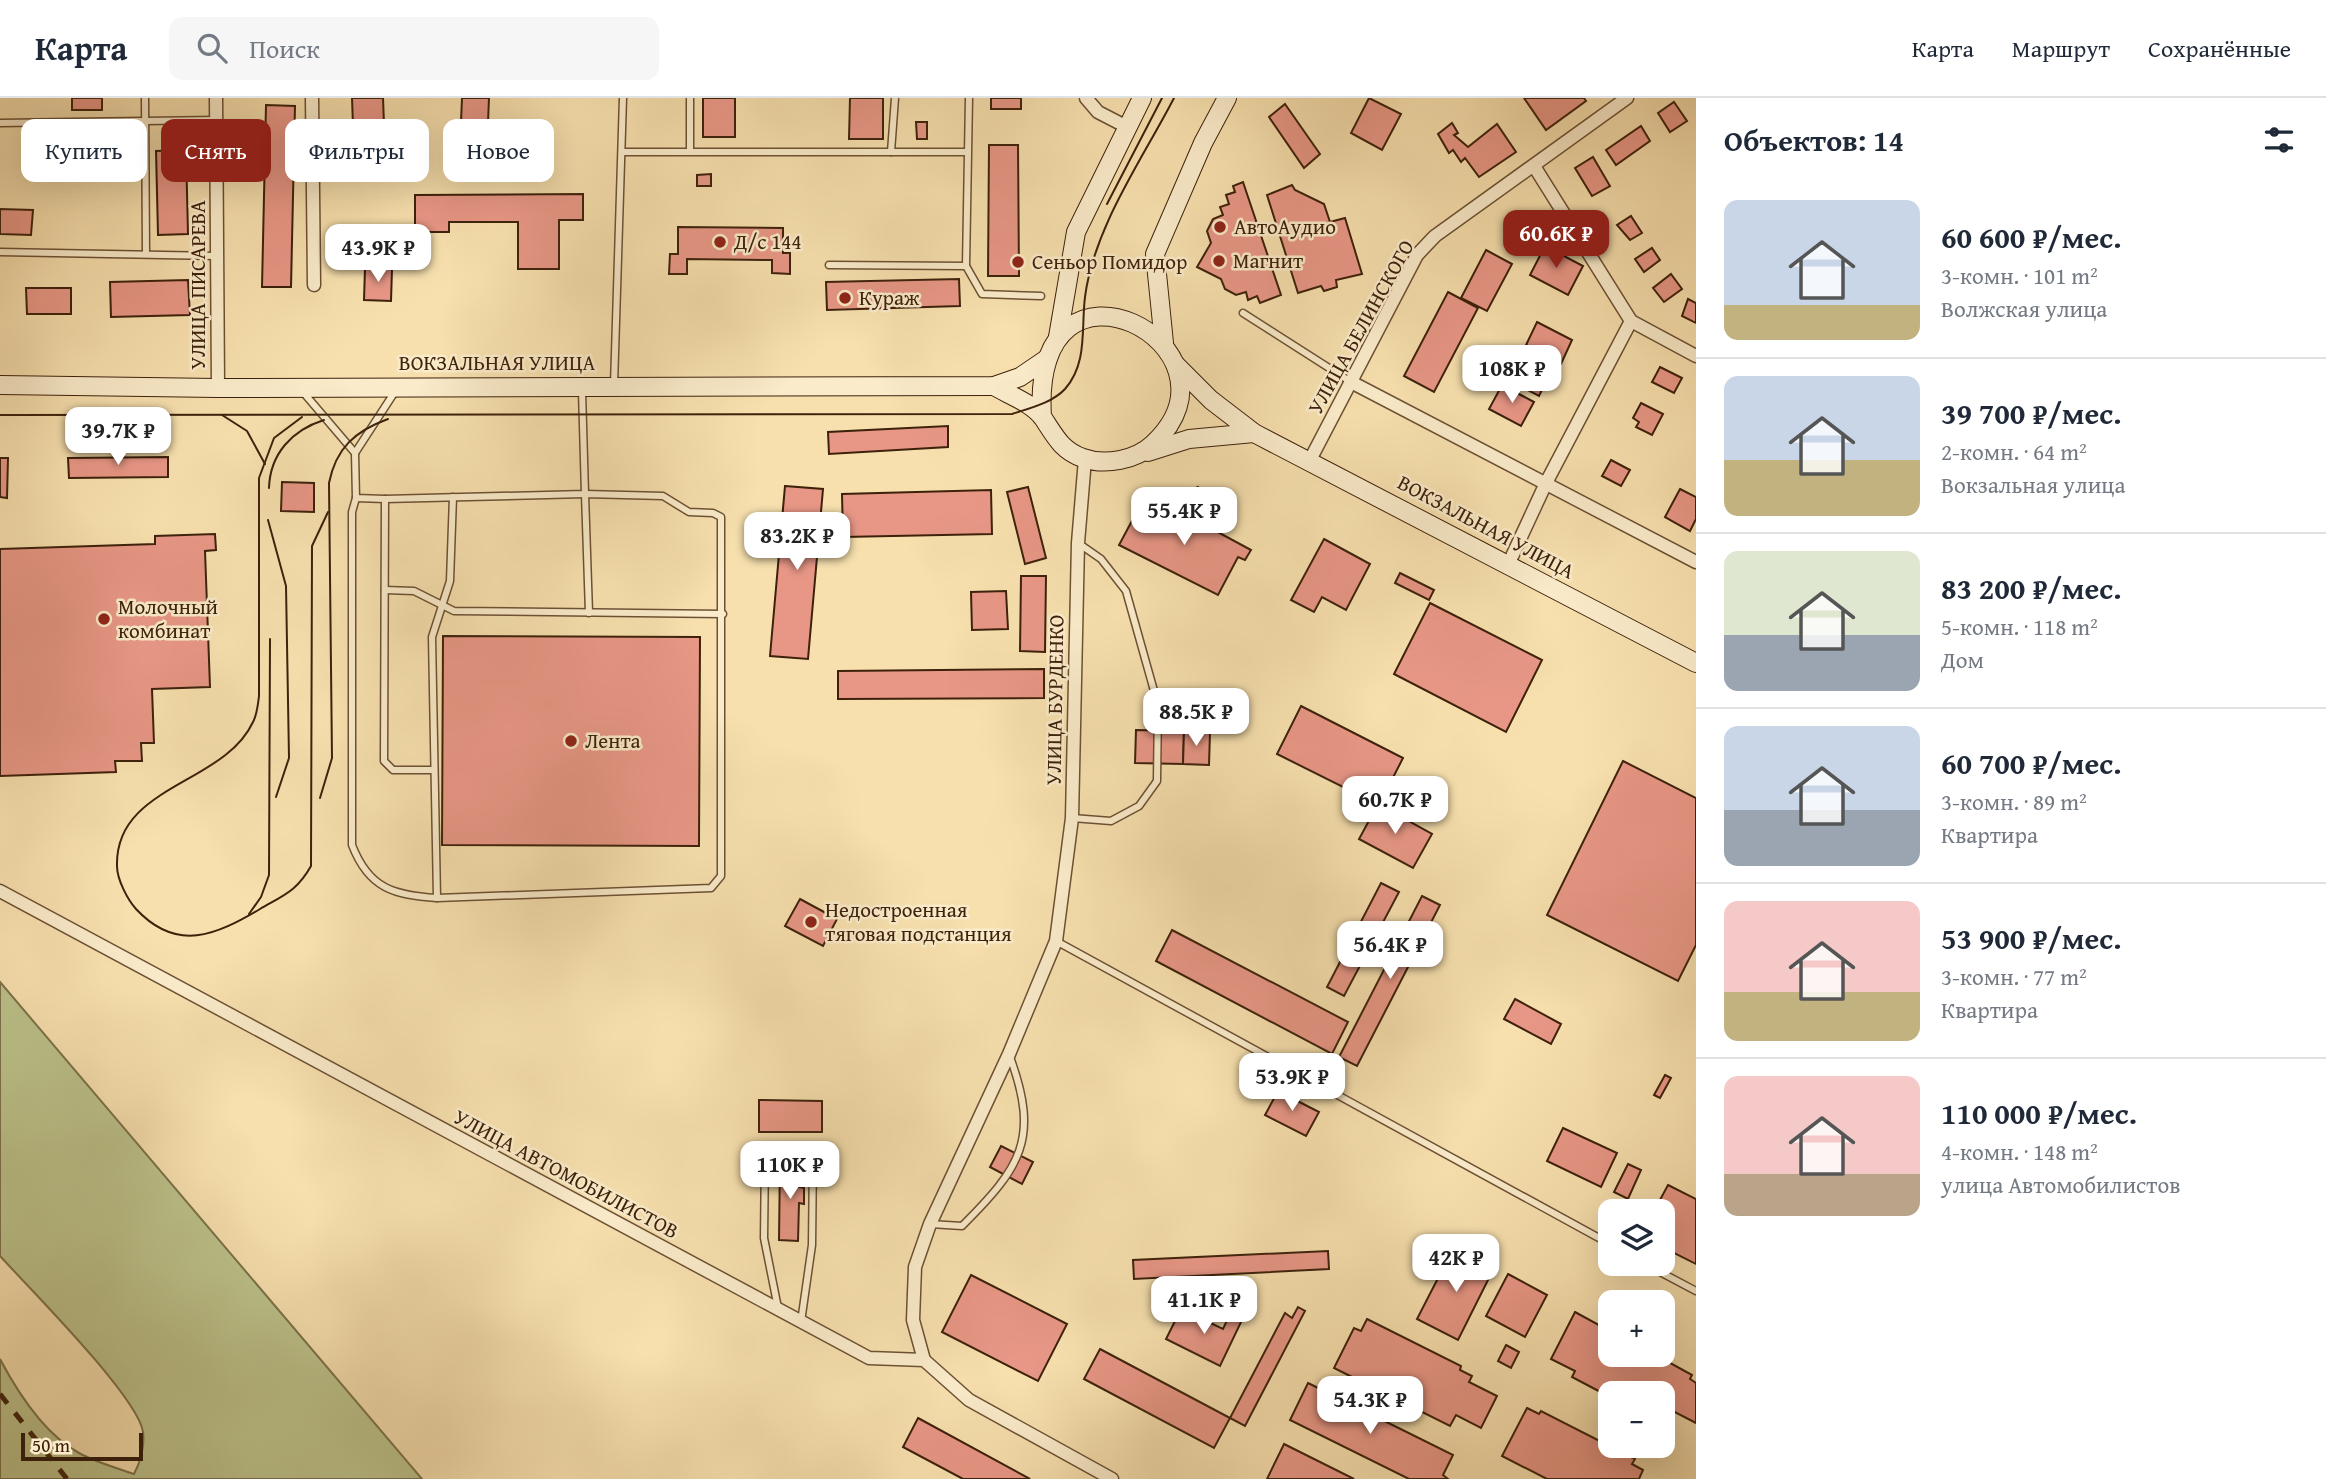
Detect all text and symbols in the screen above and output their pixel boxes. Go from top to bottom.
search box [169,17,659,80]
text: Карта [35,24,127,72]
icon: search [193,29,231,67]
text: Поиск [249,29,320,68]
text: Карта [1912,31,1974,66]
text: Маршрут [2012,31,2110,66]
text: Сохранённые [2148,31,2291,66]
text: Объектов: 14 [1724,118,1904,162]
chip: Купить [21,119,147,182]
chip: Снять [161,119,271,182]
chip: Фильтры [285,119,429,182]
chip: Новое [443,119,554,182]
icon: filters [2260,121,2298,159]
street label: УЛИЦА ПИСАРЕВА [182,200,213,370]
place label: АвтоАудио [1234,211,1336,242]
pin: 60.6K ₽ [1491,211,1621,270]
text: 60 600 ₽/мес. [1941,215,2122,259]
text: 60.6K ₽ [1519,216,1593,249]
marker: АвтоАудио [1212,219,1228,235]
pin: 43.9K ₽ [313,225,443,284]
place label: Д/с 144 [733,226,802,257]
icon: home [1780,228,1864,312]
text: 43.9K ₽ [341,230,415,263]
marker: Д/с 144 [712,234,728,250]
street label: УЛИЦА БЕЛИНСКОГО [1300,234,1421,420]
place label: Магнит [1233,245,1303,276]
place label: Сеньор Помидор [1032,246,1187,277]
marker: Магнит [1211,253,1227,269]
marker: Сеньор Помидор [1010,254,1026,270]
text: 3-комн. · 101 m² [1941,259,2098,292]
place label: Кураж [859,282,920,313]
marker: Кураж [837,290,853,306]
text: Волжская улица [1941,292,2107,325]
pin: 108K ₽ [1455,345,1569,405]
street label: ВОКЗАЛЬНАЯ УЛИЦА [399,347,595,378]
text: 108K ₽ [1478,351,1546,384]
text: 39 700 ₽/мес. [1941,391,2122,435]
icon: home [1780,404,1864,488]
pin: 39.7K ₽ [53,408,183,467]
text: 39.7K ₽ [81,413,155,446]
text: 2-комн. · 64 m² [1941,435,2087,468]
street label: ВОКЗАЛЬНАЯ УЛИЦА [1392,467,1580,586]
text: Вокзальная улица [1941,468,2125,501]
pin: 55.4K ₽ [1119,488,1249,547]
text: 55.4K ₽ [1147,493,1221,526]
pin: 83.2K ₽ [732,512,862,572]
text: 83.2K ₽ [760,518,834,551]
text: 83 200 ₽/мес. [1941,566,2122,610]
icon: home [1780,579,1864,663]
place label: Молочный комбинат [118,591,218,646]
text: 5-комн. · 118 m² [1941,610,2098,643]
marker: Молочный комбинат [96,611,112,627]
street label: УЛИЦА БУРДЕНКО [1038,614,1071,786]
text: Дом [1941,643,1984,676]
pin: 88.5K ₽ [1131,688,1261,748]
text: 88.5K ₽ [1159,694,1233,727]
place label: Лента [585,725,641,756]
marker: Лента [563,733,579,749]
text: 60 700 ₽/мес. [1941,741,2122,785]
icon: home [1780,754,1864,838]
pin: 60.7K ₽ [1330,776,1460,836]
text: 60.7K ₽ [1358,782,1432,815]
text: 3-комн. · 89 m² [1941,785,2087,818]
text: Квартира [1941,818,2038,851]
place label: Недостроенная тяговая подстанция [825,894,1012,949]
marker: Недостроенная тяговая подстанция [803,914,819,930]
text: 53 900 ₽/мес. [1941,916,2122,960]
pin: 56.4K ₽ [1325,922,1455,981]
text: 56.4K ₽ [1353,927,1427,960]
icon: home [1780,929,1864,1013]
text: 3-комн. · 77 m² [1941,960,2087,993]
text: Квартира [1941,993,2038,1026]
pin: 53.9K ₽ [1227,1054,1357,1113]
text: 53.9K ₽ [1255,1059,1329,1092]
text: 110 000 ₽/мес. [1941,1091,2137,1135]
street label: УЛИЦА АВТОМОБИЛИСТОВ [448,1101,684,1246]
icon: home [1780,1104,1864,1188]
text: 4-комн. · 148 m² [1941,1135,2098,1168]
pin: 110K ₽ [733,1142,847,1201]
text: 110K ₽ [756,1147,824,1180]
text: улица Автомобилистов [1941,1168,2180,1201]
map controls [1598,1199,1675,1458]
button: layers [1598,1199,1675,1276]
pin: 42K ₽ [1407,1234,1505,1294]
text: 42K ₽ [1428,1240,1484,1273]
pin: 41.1K ₽ [1139,1276,1269,1336]
text: 41.1K ₽ [1167,1282,1241,1315]
button: + [1598,1290,1675,1367]
pin: 54.3K ₽ [1305,1376,1435,1436]
button: − [1598,1381,1675,1458]
text: 54.3K ₽ [1333,1382,1407,1415]
scale bar [21,1430,144,1462]
text: 50 m [32,1431,70,1459]

